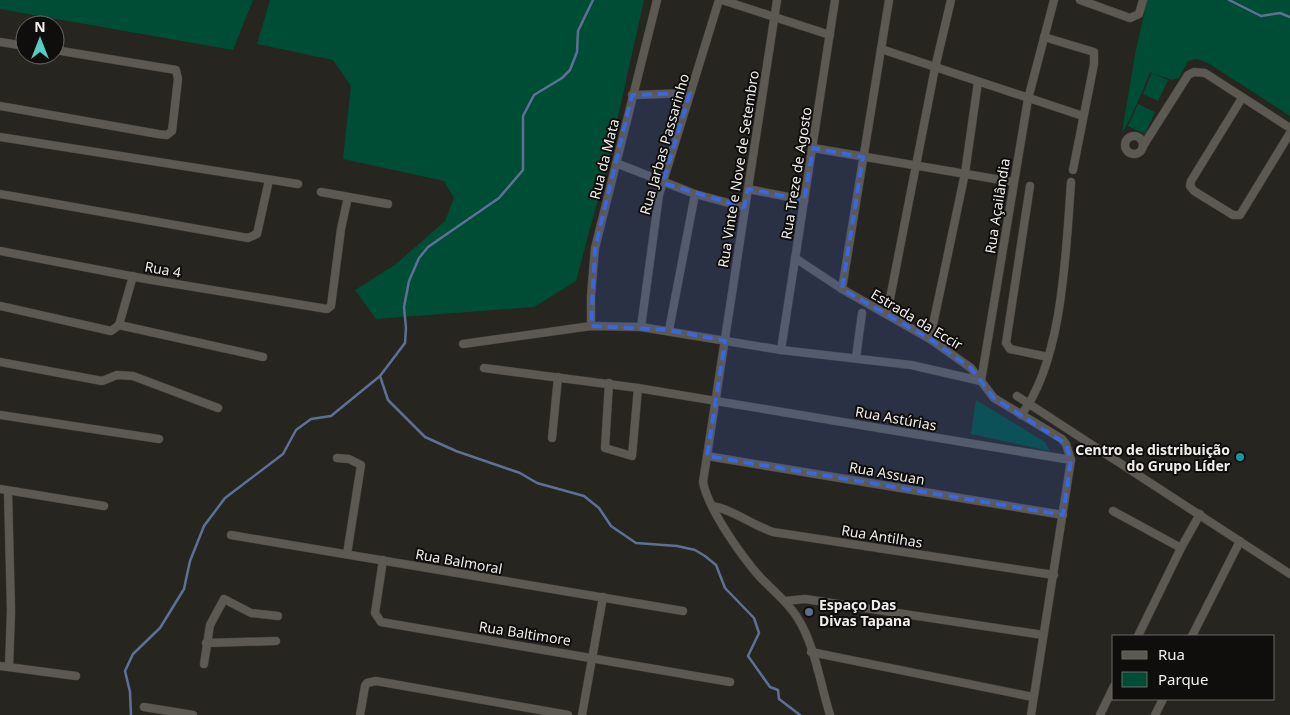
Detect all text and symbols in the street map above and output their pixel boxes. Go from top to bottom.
north arrow [15,15,65,65]
text: N [34,17,46,36]
street label: Rua Vinte e Nove de Setembro [713,69,763,269]
street label: Rua Jarbas Passarinho [635,71,693,217]
street label: Rua Treze de Agosto [776,105,816,241]
street label: Rua da Mata [585,117,623,201]
street label: Rua Açailândia [980,157,1014,255]
street label: Rua 4 [143,256,183,282]
street label: Estrada da Eccir [868,284,967,354]
street label: Rua Astúrias [854,402,938,435]
place label: Centro de distribuição do Grupo Líder [1075,440,1231,475]
marker: Centro de distribuição do Grupo Líder [1234,451,1246,463]
street label: Rua Assuan [848,457,926,489]
street label: Rua Antilhas [840,520,924,552]
street label: Rua Balmoral [414,544,504,578]
place label: Espaço Das Divas Tapana [819,595,911,630]
marker: Espaço Das Divas Tapana [803,606,815,618]
street label: Rua Baltimore [478,616,573,650]
legend [1112,635,1275,700]
text: Rua [1158,644,1185,664]
text: Parque [1158,669,1208,689]

